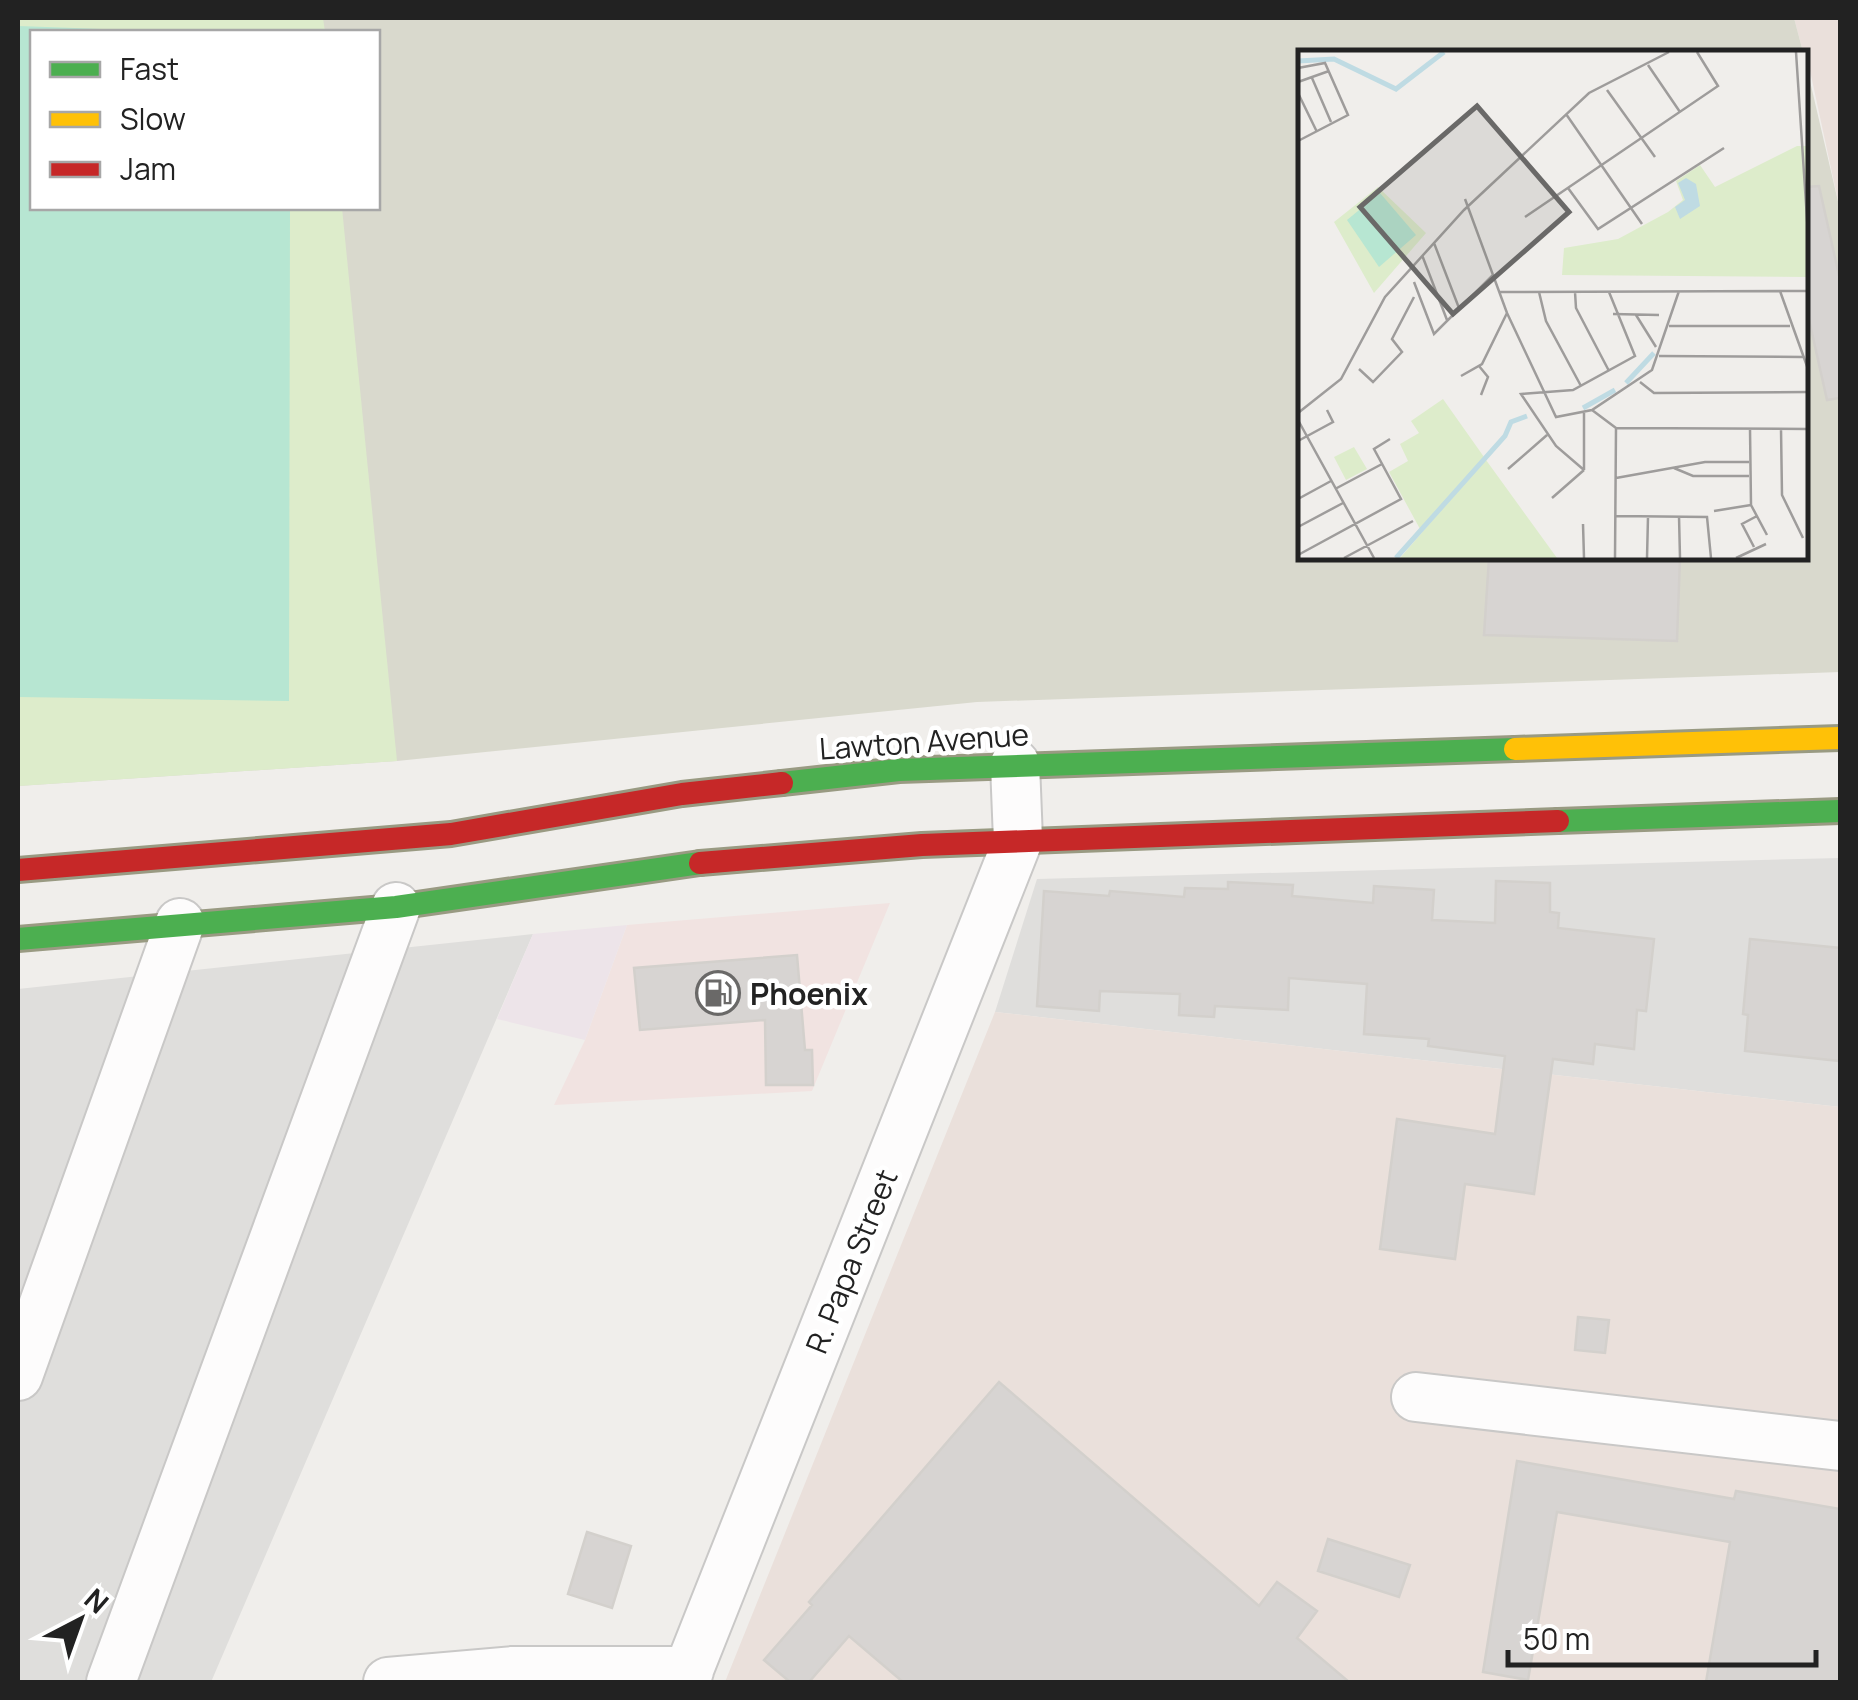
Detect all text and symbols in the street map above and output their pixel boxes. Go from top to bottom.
legend [30,30,380,210]
text: Fast [120,48,179,89]
inset map [1298,50,1808,560]
text: Slow [120,98,186,139]
text: Jam [120,148,176,189]
street label: Lawton Avenue [818,713,1030,769]
fuel station icon: Phoenix [695,970,741,1016]
place label: Phoenix [750,973,868,1014]
street label: R. Papa Street [795,1163,907,1359]
north arrow [30,1570,130,1670]
text: N [77,1579,117,1621]
scale bar [1508,1605,1816,1667]
text: 50 m [1523,1618,1590,1659]

